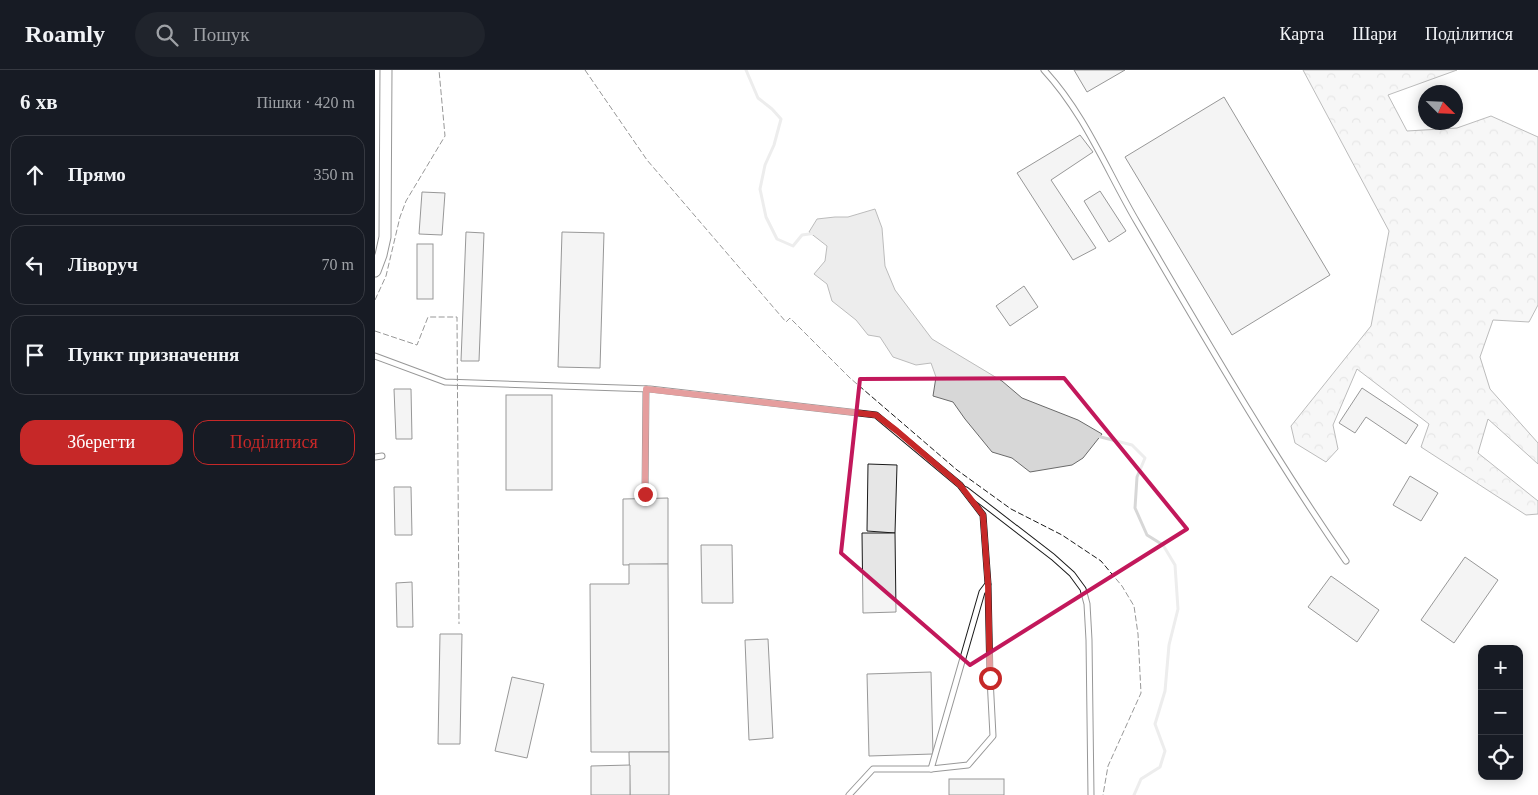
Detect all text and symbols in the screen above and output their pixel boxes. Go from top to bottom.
search box [135,12,485,57]
text: Roamly [25,21,105,47]
icon: search [153,21,181,49]
text: Пошук [193,24,250,45]
text: Карта [1280,24,1324,44]
text: Шари [1352,24,1397,44]
text: Поділитися [1425,24,1513,44]
north arrow [1418,85,1463,130]
text: 6 хв [20,90,58,114]
text: Пішки · 420 m [257,94,355,111]
icon: ahead [21,161,49,189]
text: Прямо [68,164,126,185]
text: 350 m [314,166,354,183]
icon: left [21,251,49,279]
text: Ліворуч [68,254,138,275]
text: 70 m [322,256,354,273]
icon: arrive [21,341,49,369]
text: Пункт призначення [68,344,239,365]
button: Зберегти [20,420,183,465]
button: Поділитися [193,420,355,465]
route end [634,483,657,506]
map controls [1478,645,1523,780]
button: + [1478,645,1523,690]
route start [979,667,1002,690]
button: − [1478,690,1523,735]
button: locate [1478,735,1523,780]

